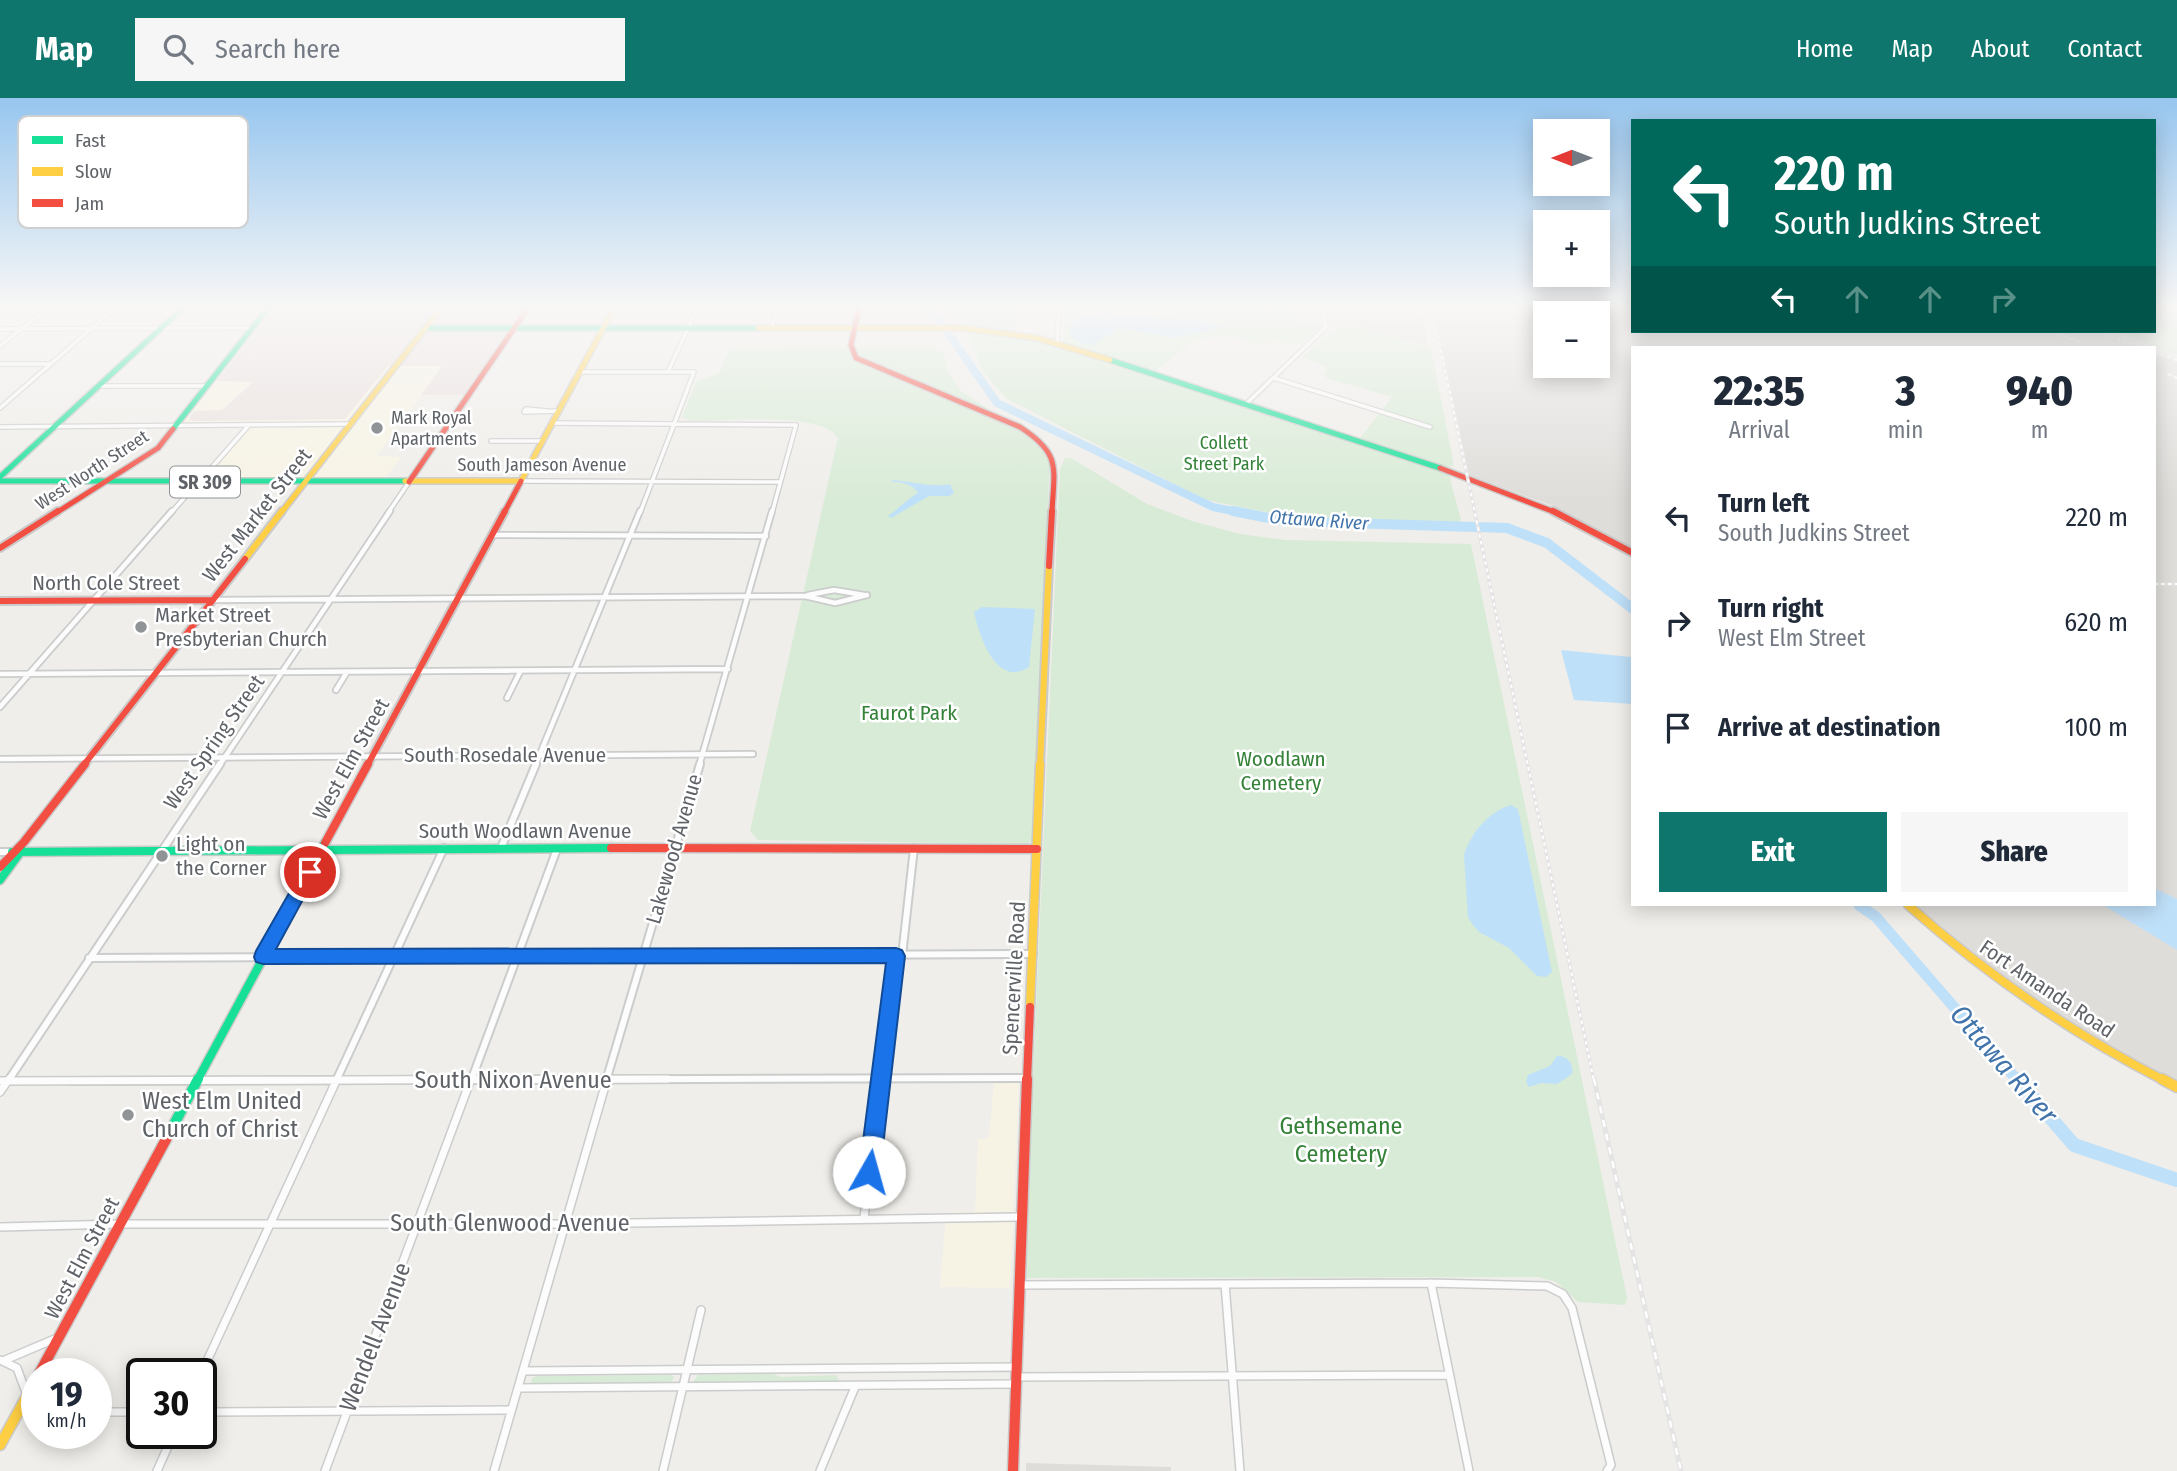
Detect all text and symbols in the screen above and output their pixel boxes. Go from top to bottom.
search box [135,18,625,81]
text: Map [35,29,93,69]
icon: search [159,30,197,68]
text: Search here [215,34,340,65]
text: Home [1796,35,1853,63]
text: Map [1891,35,1933,63]
text: About [1971,35,2029,63]
text: Contact [2067,35,2142,63]
legend [18,116,248,228]
north arrow [1533,119,1610,196]
map controls [1533,119,1610,378]
text: Fast [75,129,106,152]
text: 220 m [1774,144,1894,203]
icon: left [1659,147,1750,238]
text: Slow [75,160,112,183]
text: Jam [75,192,104,215]
text: South Judkins Street [1774,204,2041,242]
button: + [1533,210,1610,287]
icon: left [1765,280,1803,318]
icon: ahead [1838,280,1876,318]
icon: ahead [1911,280,1949,318]
icon: right [1984,280,2022,318]
button: − [1533,301,1610,378]
text: 22:35 [1714,366,1805,416]
text: 3 [1895,366,1916,416]
text: 940 [2006,366,2073,416]
place label: Mark Royal Apartments [391,407,477,450]
text: Arrival [1729,416,1790,444]
text: min [1888,416,1923,444]
text: m [2031,416,2048,444]
marker: Mark Royal Apartments [369,420,385,436]
street label: West North Street [31,425,153,515]
park label: Collett Street Park [1184,432,1265,475]
street label: West Market Street [197,443,317,587]
street label: South Jameson Avenue [458,454,627,476]
road number: SR 309 [170,466,240,498]
text: Turn left [1718,488,1810,519]
icon: left [1659,499,1697,537]
text: 220 m [2065,502,2128,533]
water label: Ottawa River [1269,505,1371,535]
text: South Judkins Street [1718,519,1910,547]
street label: North Cole Street [32,570,180,596]
text: Turn right [1718,593,1824,624]
place label: Market Street Presbyterian Church [155,602,327,652]
icon: right [1659,604,1697,642]
text: 620 m [2064,607,2128,638]
marker: Market Street Presbyterian Church [133,619,149,635]
text: West Elm Street [1718,624,1865,652]
street label: West Spring Street [158,670,270,814]
street label: West Elm Street [307,694,395,824]
park label: Faurot Park [861,700,957,726]
icon: arrive [1659,709,1697,747]
text: Arrive at destination [1718,712,1941,743]
text: 100 m [2065,712,2128,743]
street label: South Rosedale Avenue [404,742,606,768]
park label: Woodlawn Cemetery [1236,746,1326,796]
street label: Lakewood Avenue [640,771,708,927]
button: Exit [1659,812,1887,892]
button: Share [1901,812,2128,892]
street label: South Woodlawn Avenue [419,818,631,844]
place label: Light on the Corner [176,831,267,881]
pin [280,842,340,902]
marker: Light on the Corner [154,848,170,864]
icon: arrive [291,853,329,891]
street label: Spencerville Road [997,901,1031,1055]
street label: Fort Amanda Road [1975,934,2119,1044]
water label: Ottawa River [1944,998,2065,1131]
street label: South Nixon Avenue [414,1066,612,1094]
place label: West Elm United Church of Christ [142,1087,302,1143]
marker: West Elm United Church of Christ [120,1107,136,1123]
park label: Gethsemane Cemetery [1280,1112,1402,1168]
position arrow [832,1135,906,1209]
street label: West Elm Street [39,1192,125,1324]
street label: South Glenwood Avenue [390,1209,630,1237]
street label: Wendell Avenue [334,1259,416,1415]
speed limit sign: 30 [126,1358,217,1449]
text: 19 [50,1373,83,1415]
text: km/h [46,1410,87,1432]

